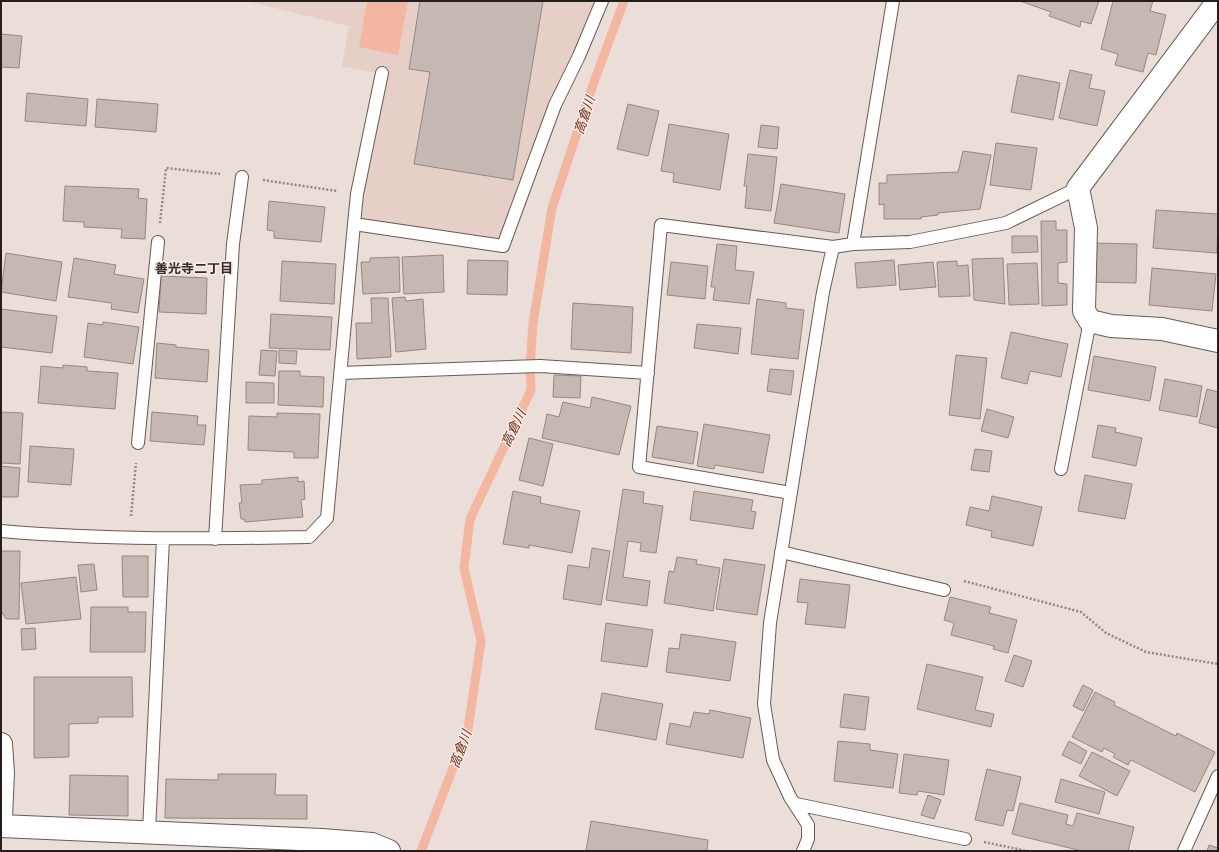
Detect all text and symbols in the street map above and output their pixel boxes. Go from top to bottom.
water label: 高倉川 [569,92,600,136]
district label: 善光寺二丁目 [155,259,233,277]
water label: 高倉川 [496,405,531,449]
water label: 高倉川 [445,726,476,770]

